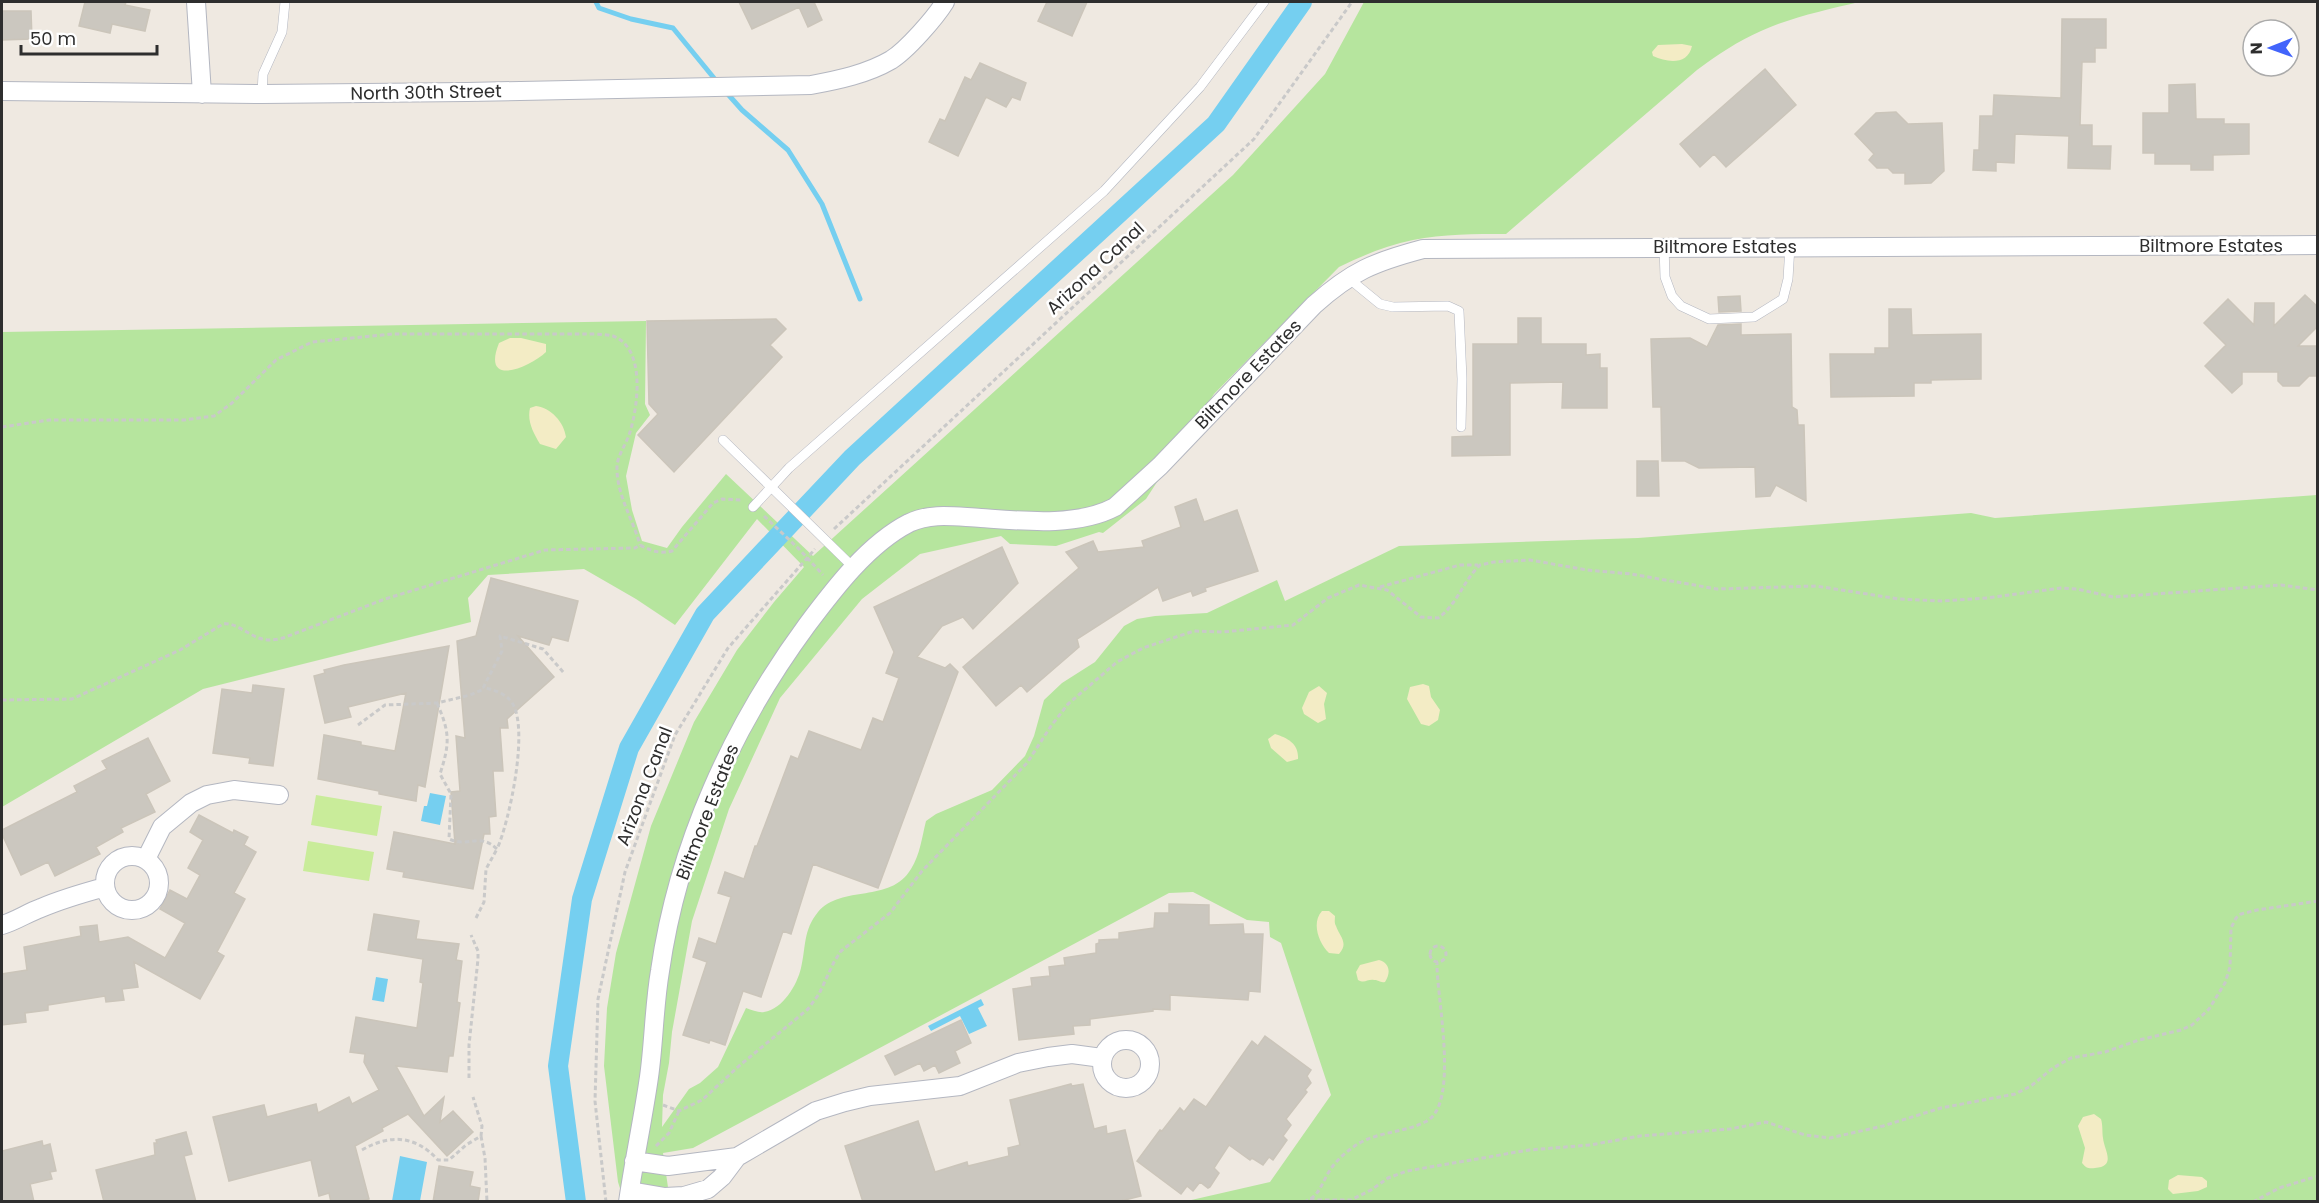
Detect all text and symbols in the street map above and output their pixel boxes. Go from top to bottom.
scale bar [21,18,158,56]
north arrow [2241,18,2301,78]
text: 50 m [30,26,76,51]
text: N [2245,42,2268,54]
street label: North 30th Street [350,78,502,106]
street label: Arizona Canal [1041,216,1149,320]
street label: Biltmore Estates [2139,233,2283,258]
street label: Biltmore Estates [1653,234,1797,259]
street label: Biltmore Estates [1189,314,1307,434]
street label: Arizona Canal [610,723,678,849]
street label: Biltmore Estates [670,740,744,884]

